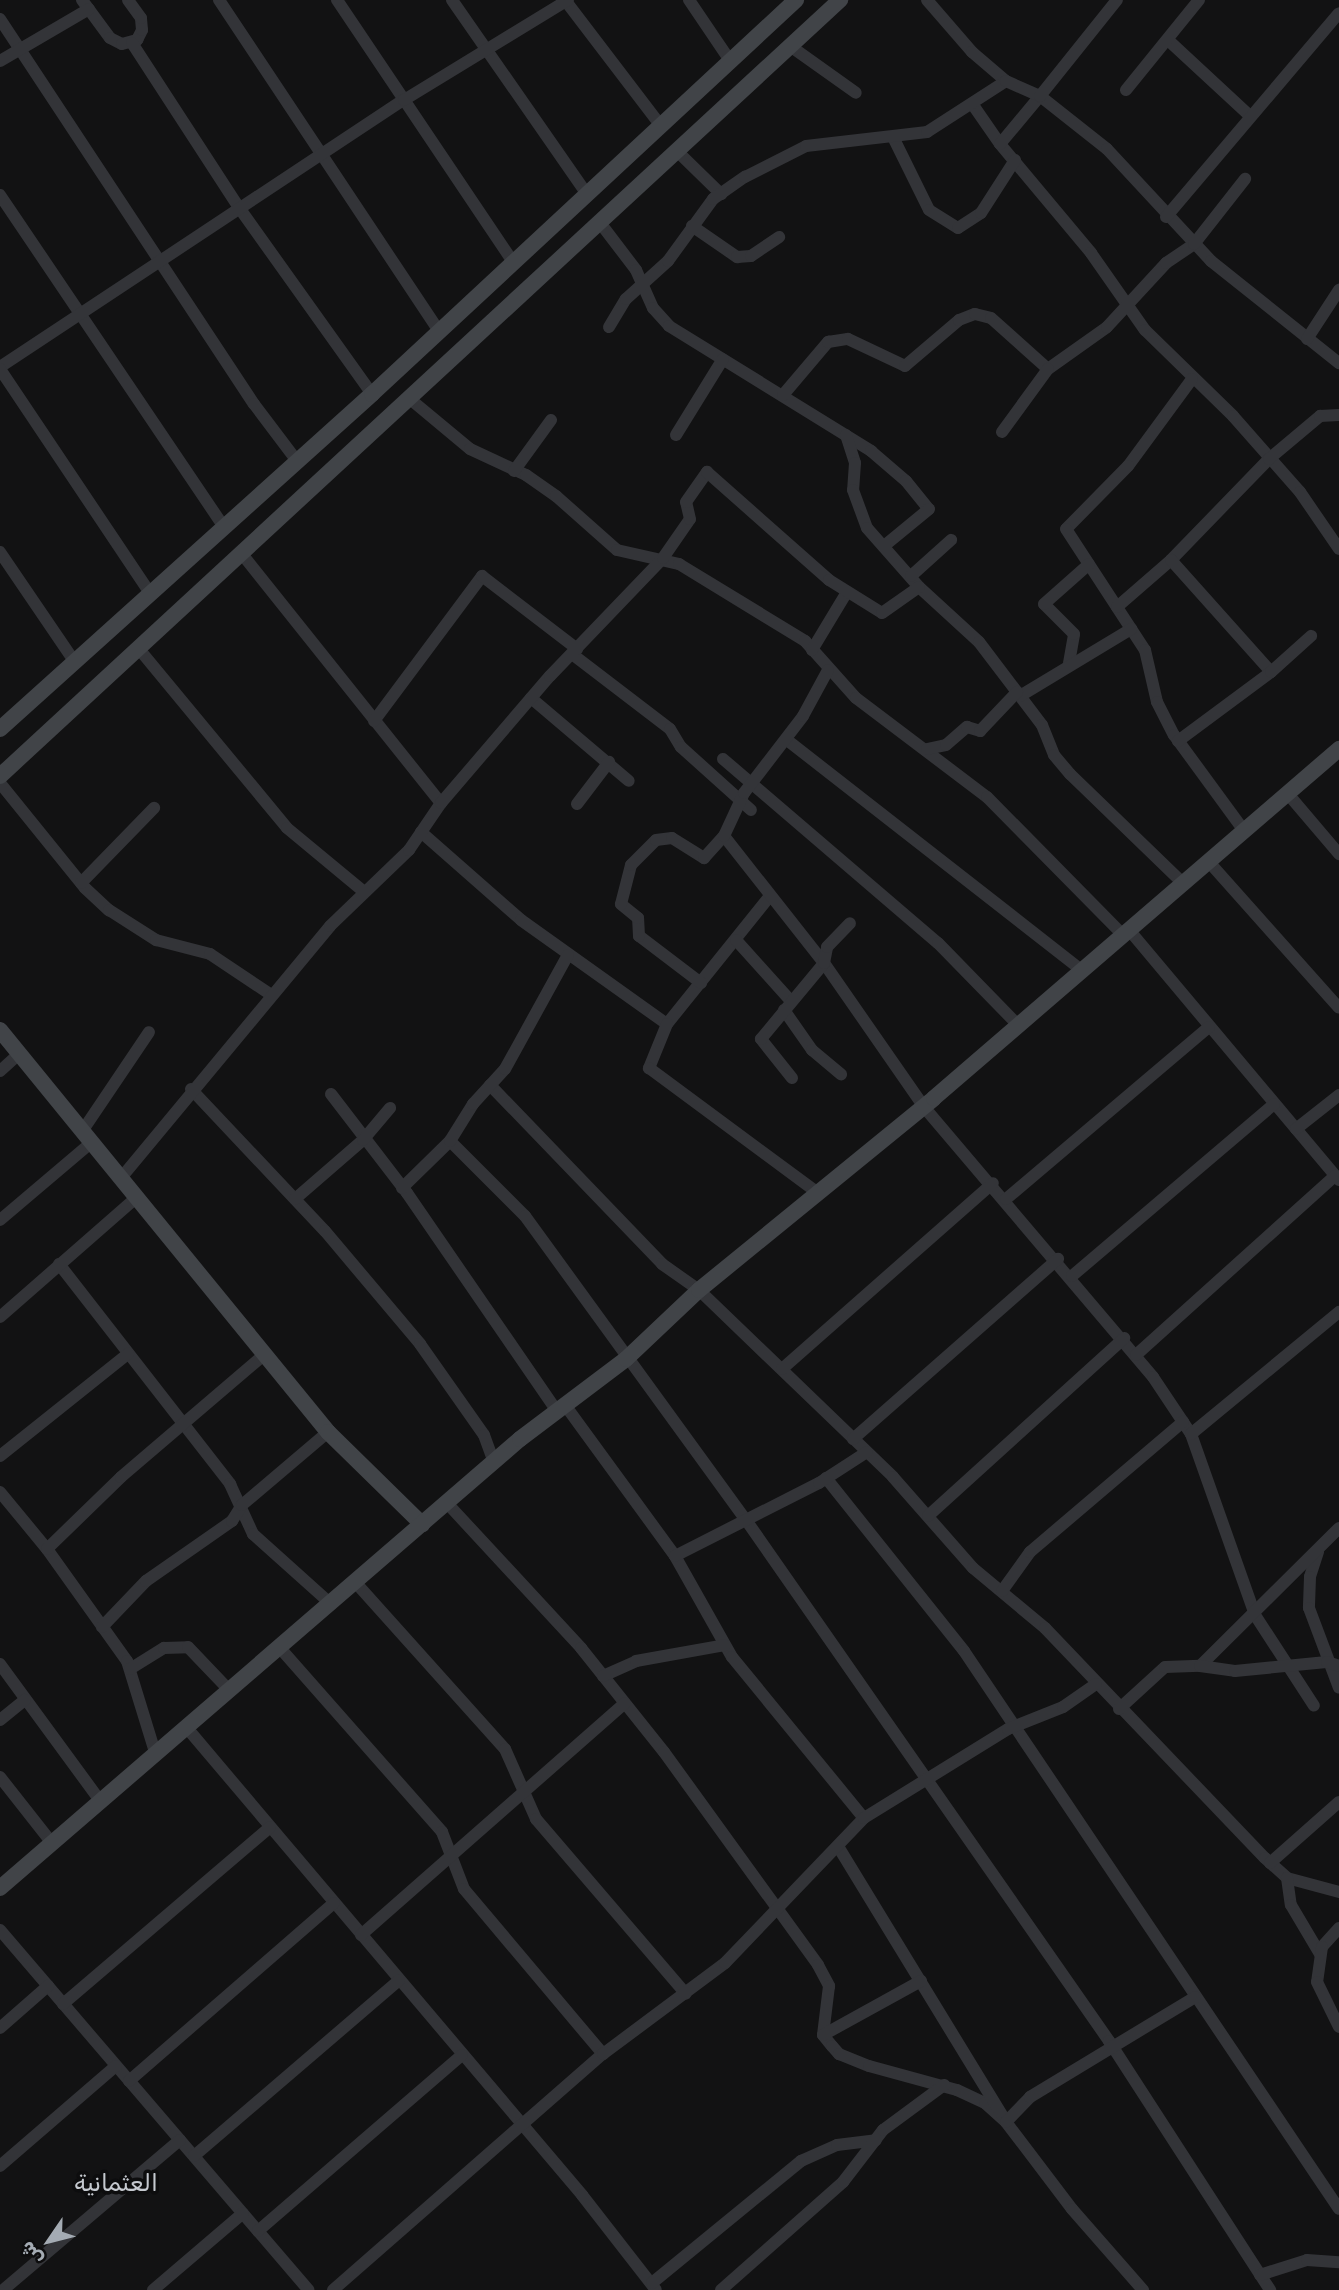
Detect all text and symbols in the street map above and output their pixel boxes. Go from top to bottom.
district label: العثمانية [74,2170,158,2198]
north arrow [14,2206,84,2276]
text: ش [15,2237,48,2270]

